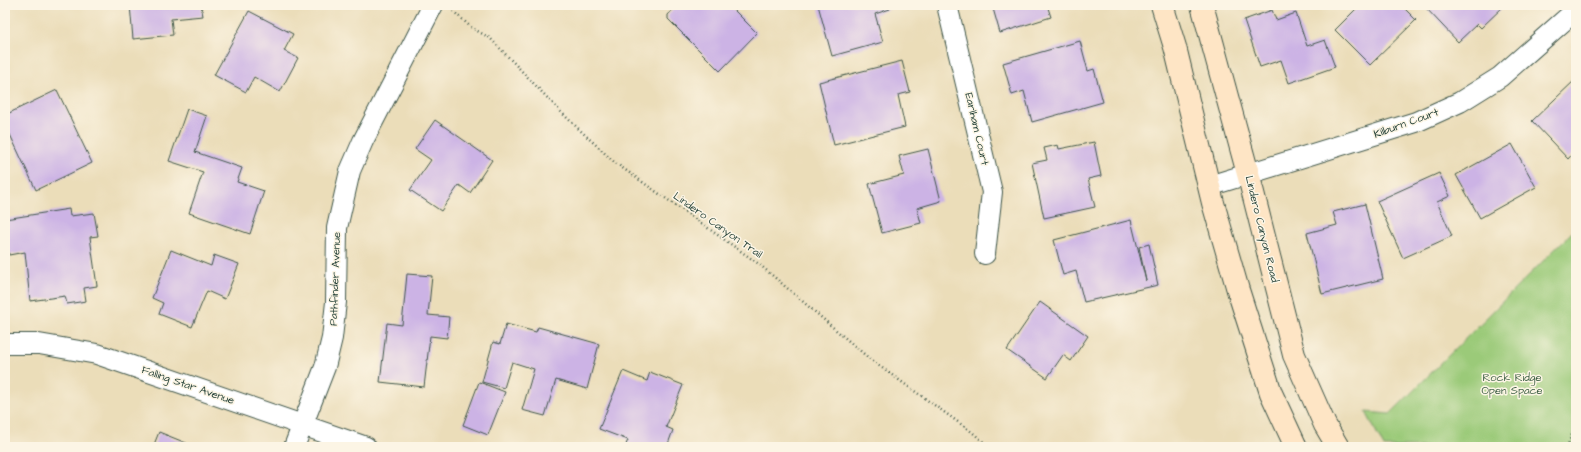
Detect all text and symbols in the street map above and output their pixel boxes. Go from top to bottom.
street label: Earlham Court [961,91,993,167]
street label: Kilburn Court [1372,104,1441,142]
street label: Lindero Canyon Road [1241,174,1283,284]
street label: Lindero Canyon Trail [670,188,766,263]
street label: Pathfinder Avenue [326,232,344,326]
street label: Falling Star Avenue [139,362,236,409]
park label: Rock Ridge Open Space [1481,370,1543,398]

